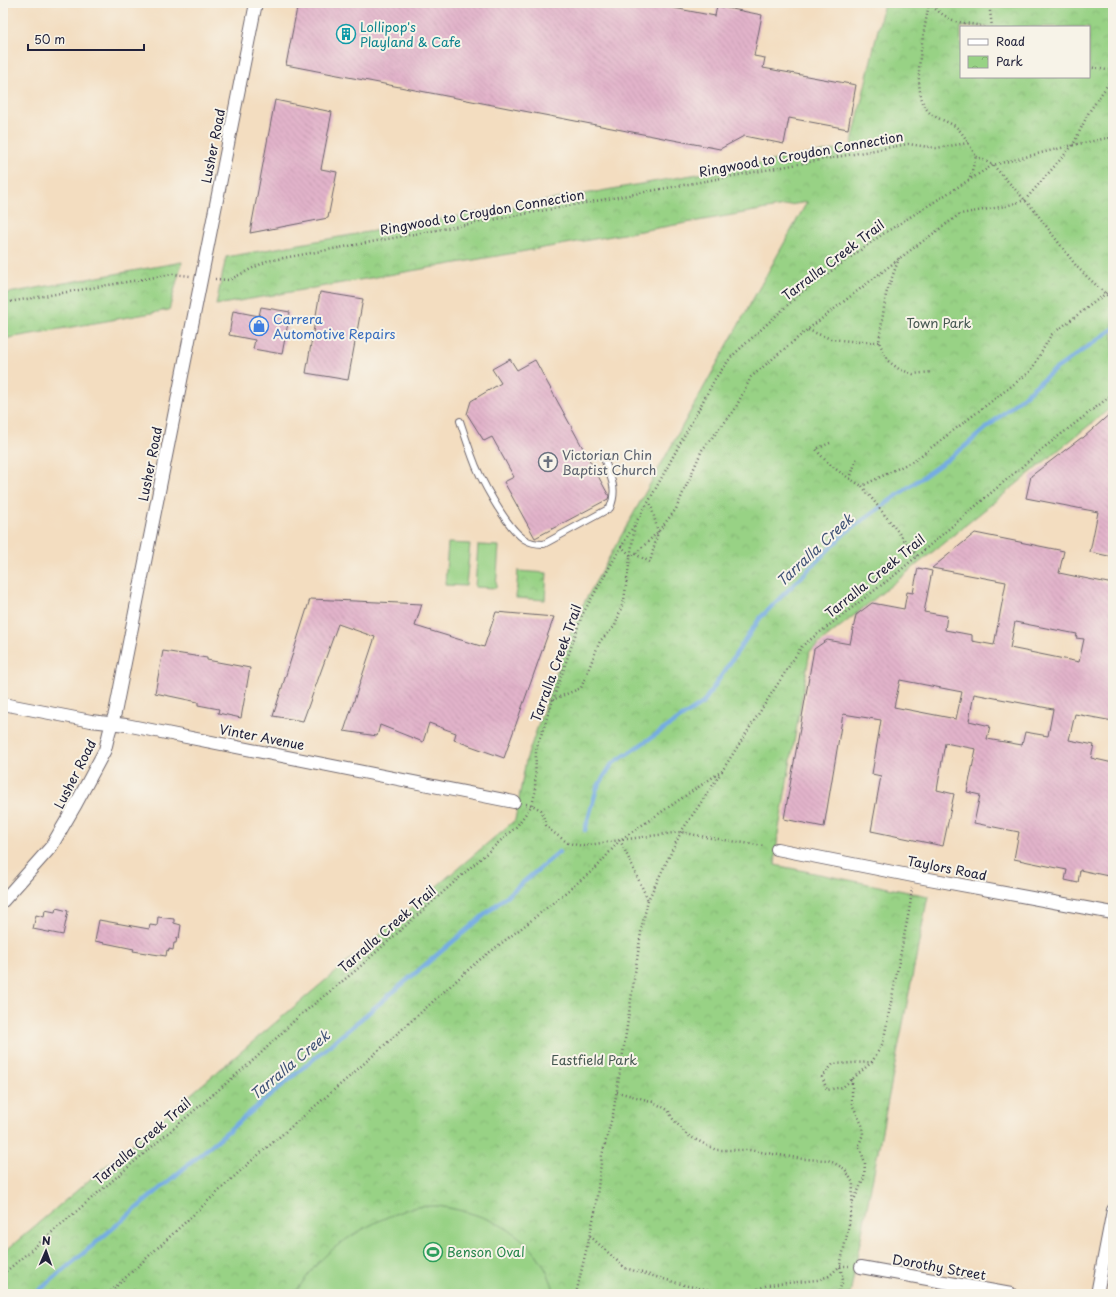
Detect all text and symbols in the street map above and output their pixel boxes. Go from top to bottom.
place label: Lollipop's Playland & Cafe [360,17,461,51]
building icon: Lollipop's Playland & Cafe [335,23,357,45]
scale bar [28,26,144,52]
legend [960,26,1090,78]
text: 50 m [34,30,65,48]
text: Road [996,32,1025,50]
text: Park [996,52,1023,70]
street label: Lusher Road [196,107,229,185]
street label: Ringwood to Croydon Connection [697,126,905,181]
street label: Ringwood to Croydon Connection [378,184,586,239]
street label: Tarralla Creek Trail [778,215,888,304]
place label: Carrera Automotive Repairs [273,309,396,343]
park label: Town Park [906,313,972,332]
shop icon: Carrera Automotive Repairs [248,315,270,337]
street label: Lusher Road [133,425,166,503]
place label: Victorian Chin Baptist Church [562,445,656,479]
church icon: Victorian Chin Baptist Church [537,451,559,473]
water label: Tarralla Creek [772,507,859,591]
street label: Tarralla Creek Trail [821,529,929,622]
street label: Tarralla Creek Trail [525,601,586,724]
street label: Vinter Avenue [218,719,306,754]
street label: Lusher Road [49,736,100,812]
street label: Taylors Road [906,850,988,885]
street label: Tarralla Creek Trail [334,881,440,976]
water label: Tarralla Creek [245,1024,335,1104]
park label: Eastfield Park [551,1050,637,1069]
street label: Tarralla Creek Trail [89,1093,195,1188]
north arrow [26,1231,66,1271]
text: N [42,1232,51,1249]
sports icon: Benson Oval [422,1241,444,1263]
place label: Benson Oval [447,1242,525,1261]
street label: Dorothy Street [891,1249,987,1284]

